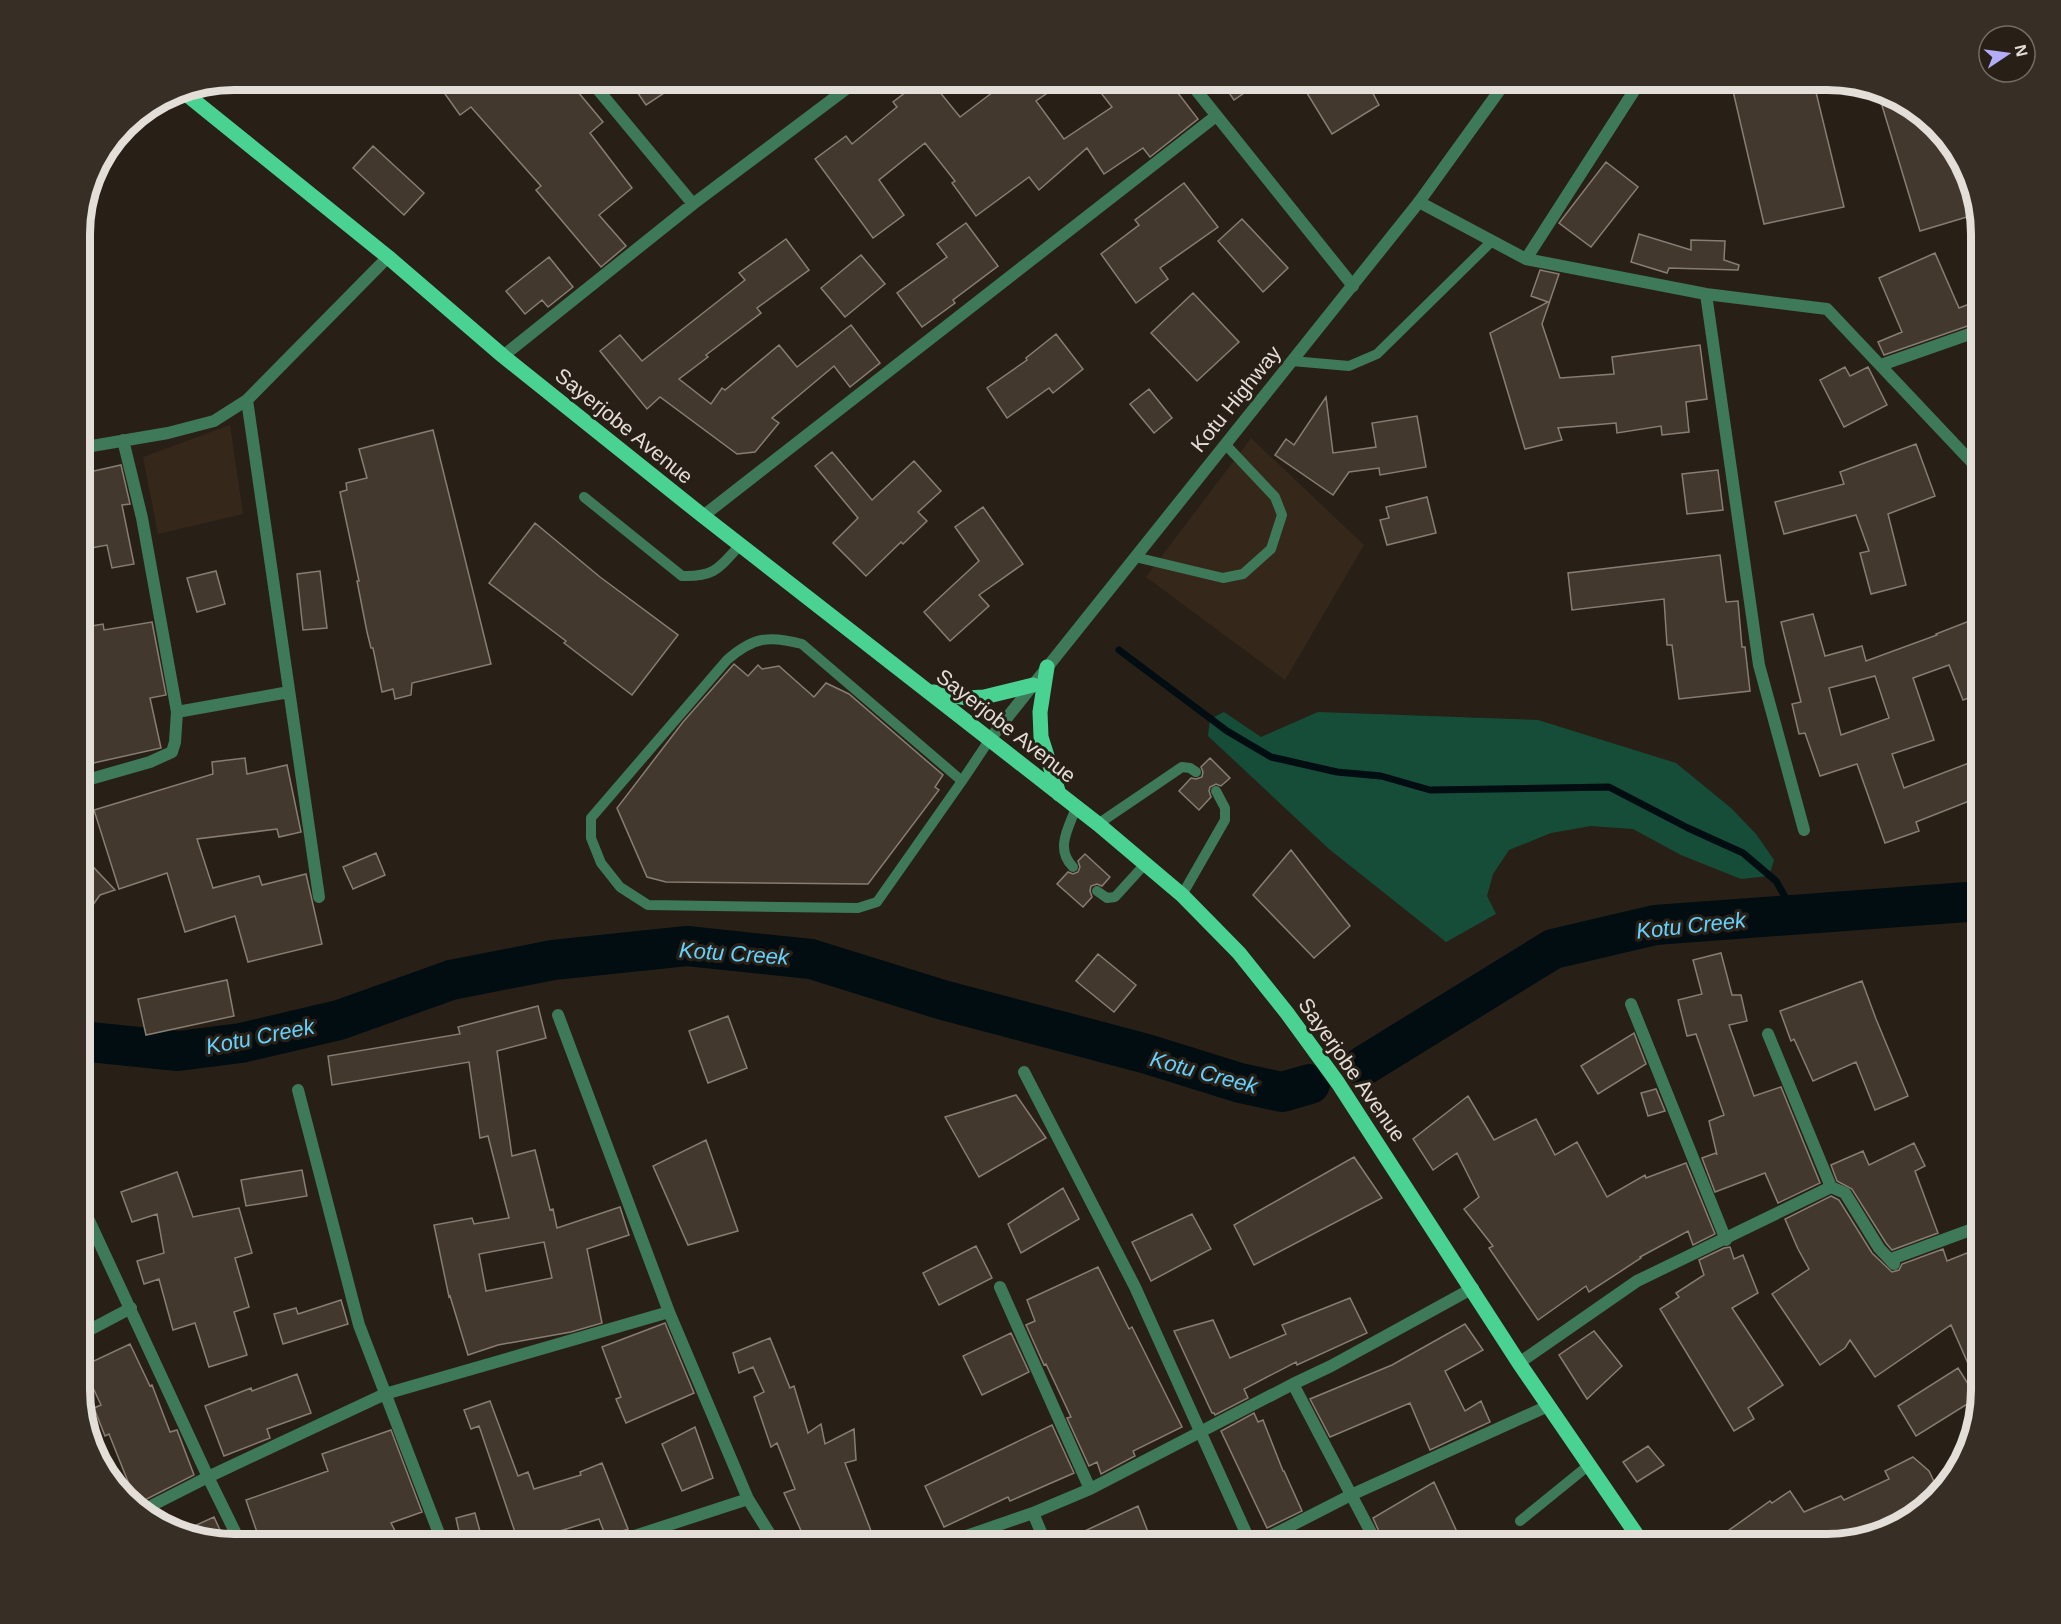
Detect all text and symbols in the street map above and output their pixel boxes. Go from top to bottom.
north arrow [1977,24,2037,84]
text: N [2012,43,2031,58]
street label: Kotu Highway [1186,341,1286,456]
street label: Sayerjobe Avenue [551,363,698,488]
street label: Sayerjobe Avenue [932,664,1080,787]
water label: Kotu Creek [1635,907,1748,944]
water label: Kotu Creek [678,937,791,970]
street label: Sayerjobe Avenue [1294,993,1411,1146]
water label: Kotu Creek [204,1014,317,1059]
water label: Kotu Creek [1147,1046,1261,1099]

